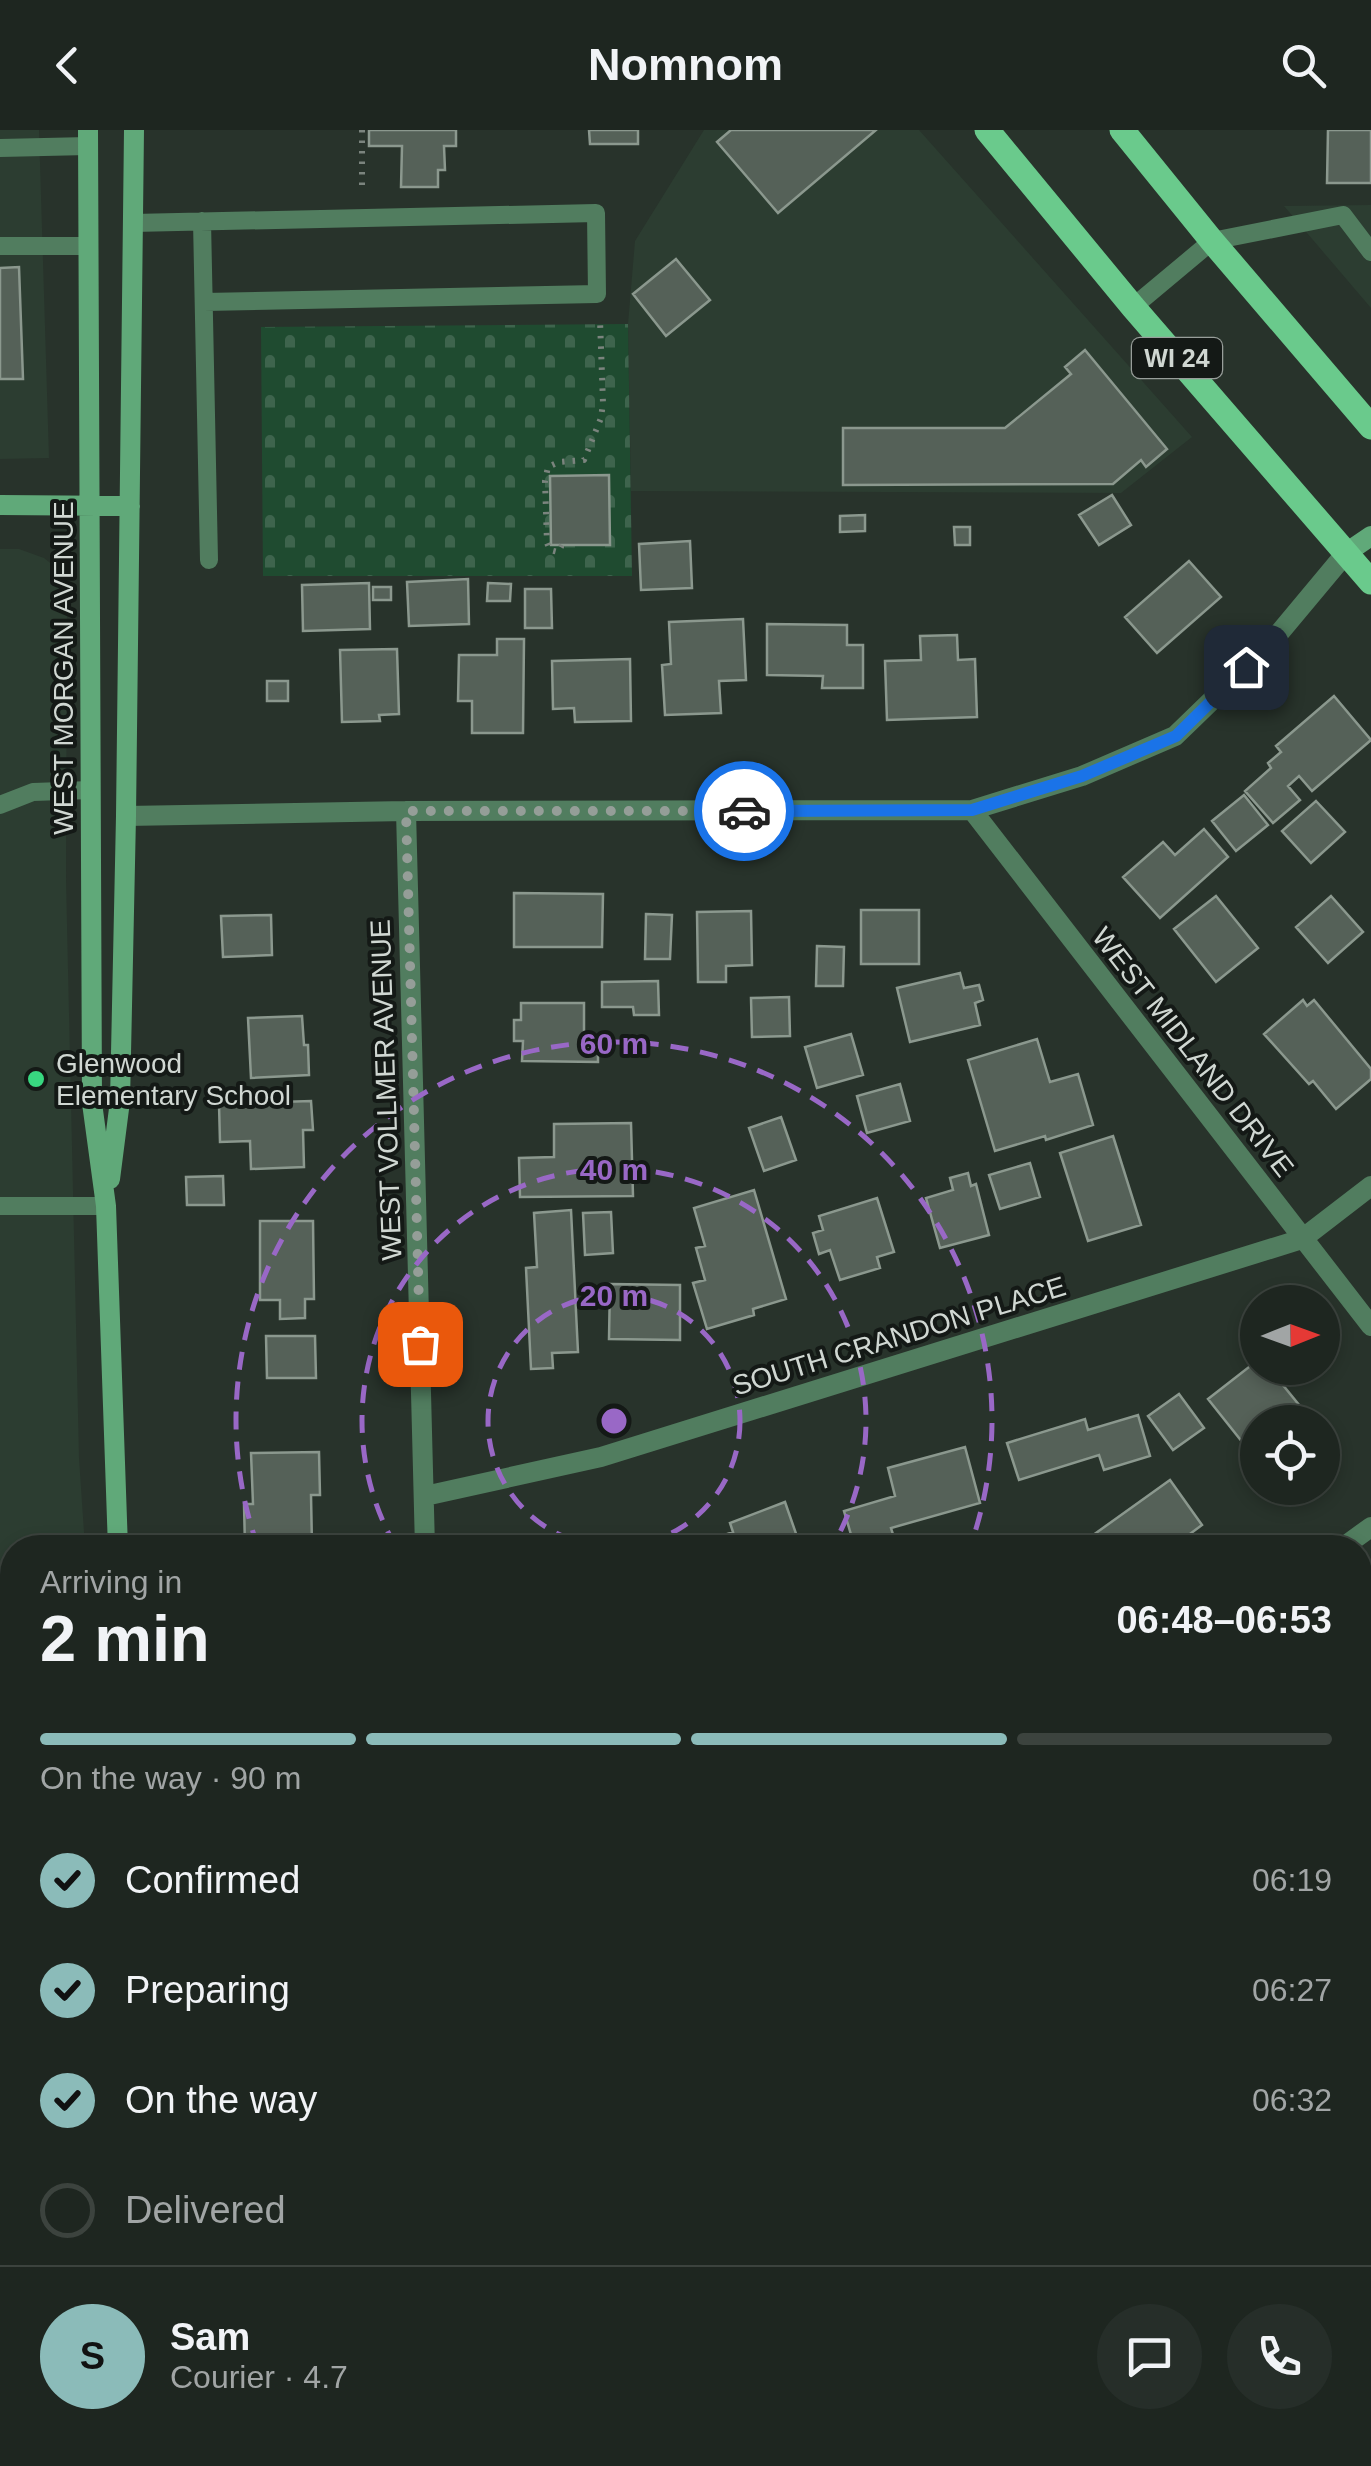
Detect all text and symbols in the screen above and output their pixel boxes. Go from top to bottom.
icon: back [40,38,95,93]
icon: search [1276,38,1331,93]
text: Nomnom [588,39,783,90]
road number: WI 24 [1132,338,1222,378]
street label: WEST MORGAN AVENUE [48,501,79,835]
pin [1204,625,1289,710]
icon: home [1219,640,1274,695]
courier [694,761,794,861]
icon: car [717,784,772,839]
street label: WEST VOLLMER AVENUE [365,919,407,1261]
street label: WEST MIDLAND DRIVE [1086,921,1300,1183]
text: 60 m [580,1027,648,1060]
place label: Glenwood Elementary School [56,1048,291,1111]
marker: Glenwood Elementary School [25,1068,47,1090]
text: 40 m [580,1153,648,1186]
street label: SOUTH CRANDON PLACE [729,1270,1069,1402]
text: 20 m [580,1279,648,1312]
north arrow [1240,1285,1340,1385]
map controls [1240,1285,1340,1505]
pin [378,1302,463,1387]
icon: bag [393,1317,448,1372]
centre of rings [596,1403,632,1439]
button: locate [1240,1405,1340,1505]
text: Arriving in [40,1564,182,1600]
text: 06:48–06:53 [1116,1599,1332,1641]
text: 2 min [40,1602,210,1675]
text: On the way · 90 m [40,1760,301,1796]
icon: check [40,1853,95,1908]
text: Confirmed [125,1859,300,1901]
text: 06:19 [1252,1862,1332,1898]
icon: check [40,1963,95,2018]
text: Preparing [125,1969,290,2011]
text: 06:27 [1252,1972,1332,2008]
icon: check [40,2073,95,2128]
text: On the way [125,2079,317,2121]
text: 06:32 [1252,2082,1332,2118]
text: Delivered [125,2189,286,2231]
button: chat [1097,2304,1202,2409]
button: phone [1227,2304,1332,2409]
text: Sam [170,2316,250,2358]
text: S [80,2335,105,2377]
text: Courier · 4.7 [170,2359,348,2395]

